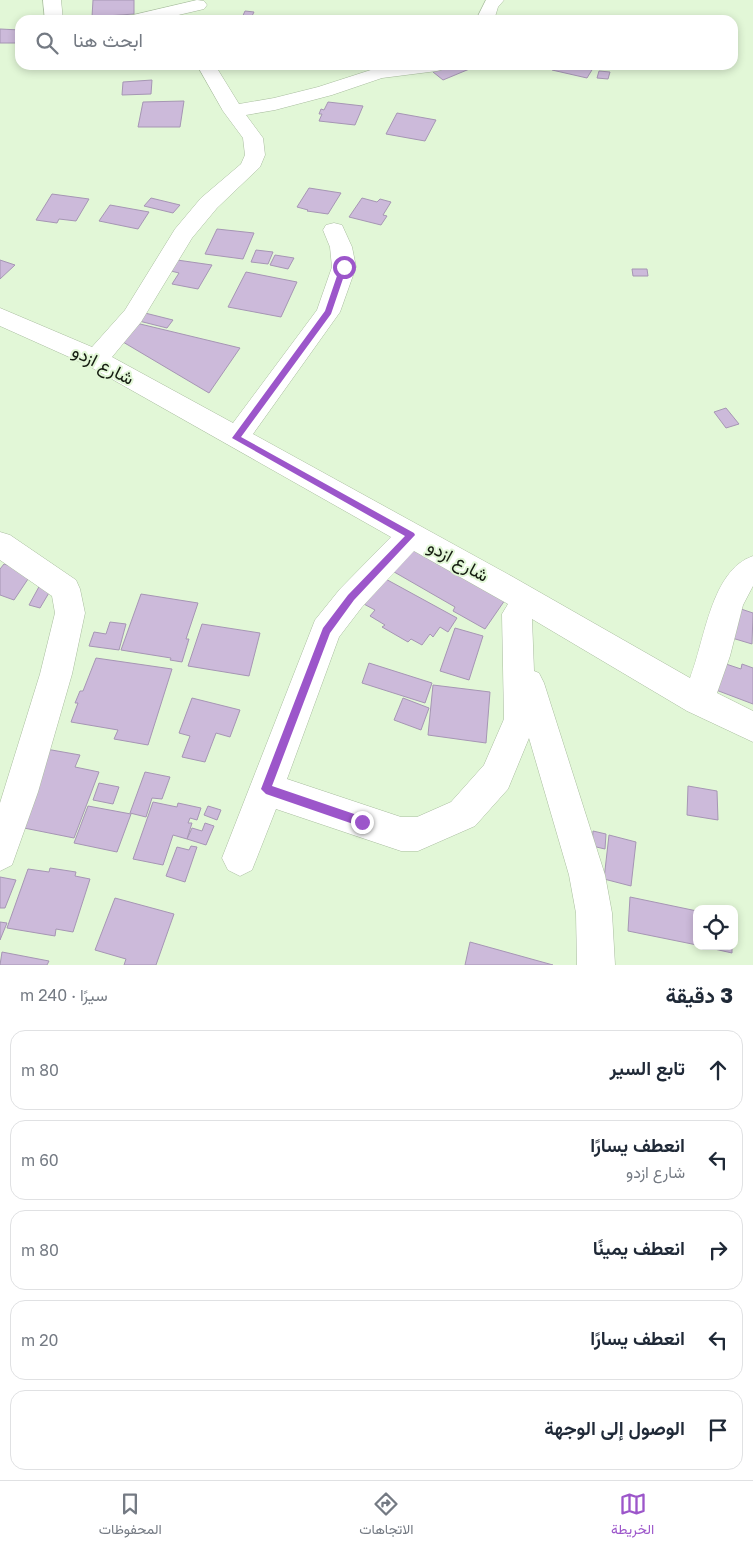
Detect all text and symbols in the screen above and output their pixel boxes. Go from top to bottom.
search box [15,15,738,70]
text: ابحث هنا [73,28,143,51]
icon: search [33,29,61,57]
route start [333,256,356,279]
street label: شارع ازدو [68,339,138,391]
street label: شارع ازدو [423,534,493,588]
route end [351,811,374,834]
map controls [693,905,738,950]
button: locate [693,905,738,950]
text: 3 دقيقة [665,982,733,1008]
text: سيرًا · 240 m [20,985,108,1005]
text: تابع السير [609,1056,685,1079]
icon: ahead [704,1056,732,1084]
text: 80 m [21,1060,59,1080]
text: انعطف يسارًا [590,1133,685,1156]
icon: left [704,1146,732,1174]
text: 60 m [21,1150,59,1170]
text: شارع ازدو [626,1162,685,1182]
text: انعطف يمينًا [593,1236,685,1259]
icon: right [704,1236,732,1264]
text: 80 m [21,1240,59,1260]
text: انعطف يسارًا [590,1326,685,1349]
icon: left [704,1326,732,1354]
text: 20 m [21,1330,58,1350]
text: الوصول إلى الوجهة [544,1416,685,1439]
icon: arrive [704,1416,732,1444]
tab: المحفوظات [99,1490,162,1542]
tab: الاتجاهات [359,1490,414,1542]
tab: الخريطة [611,1490,654,1542]

